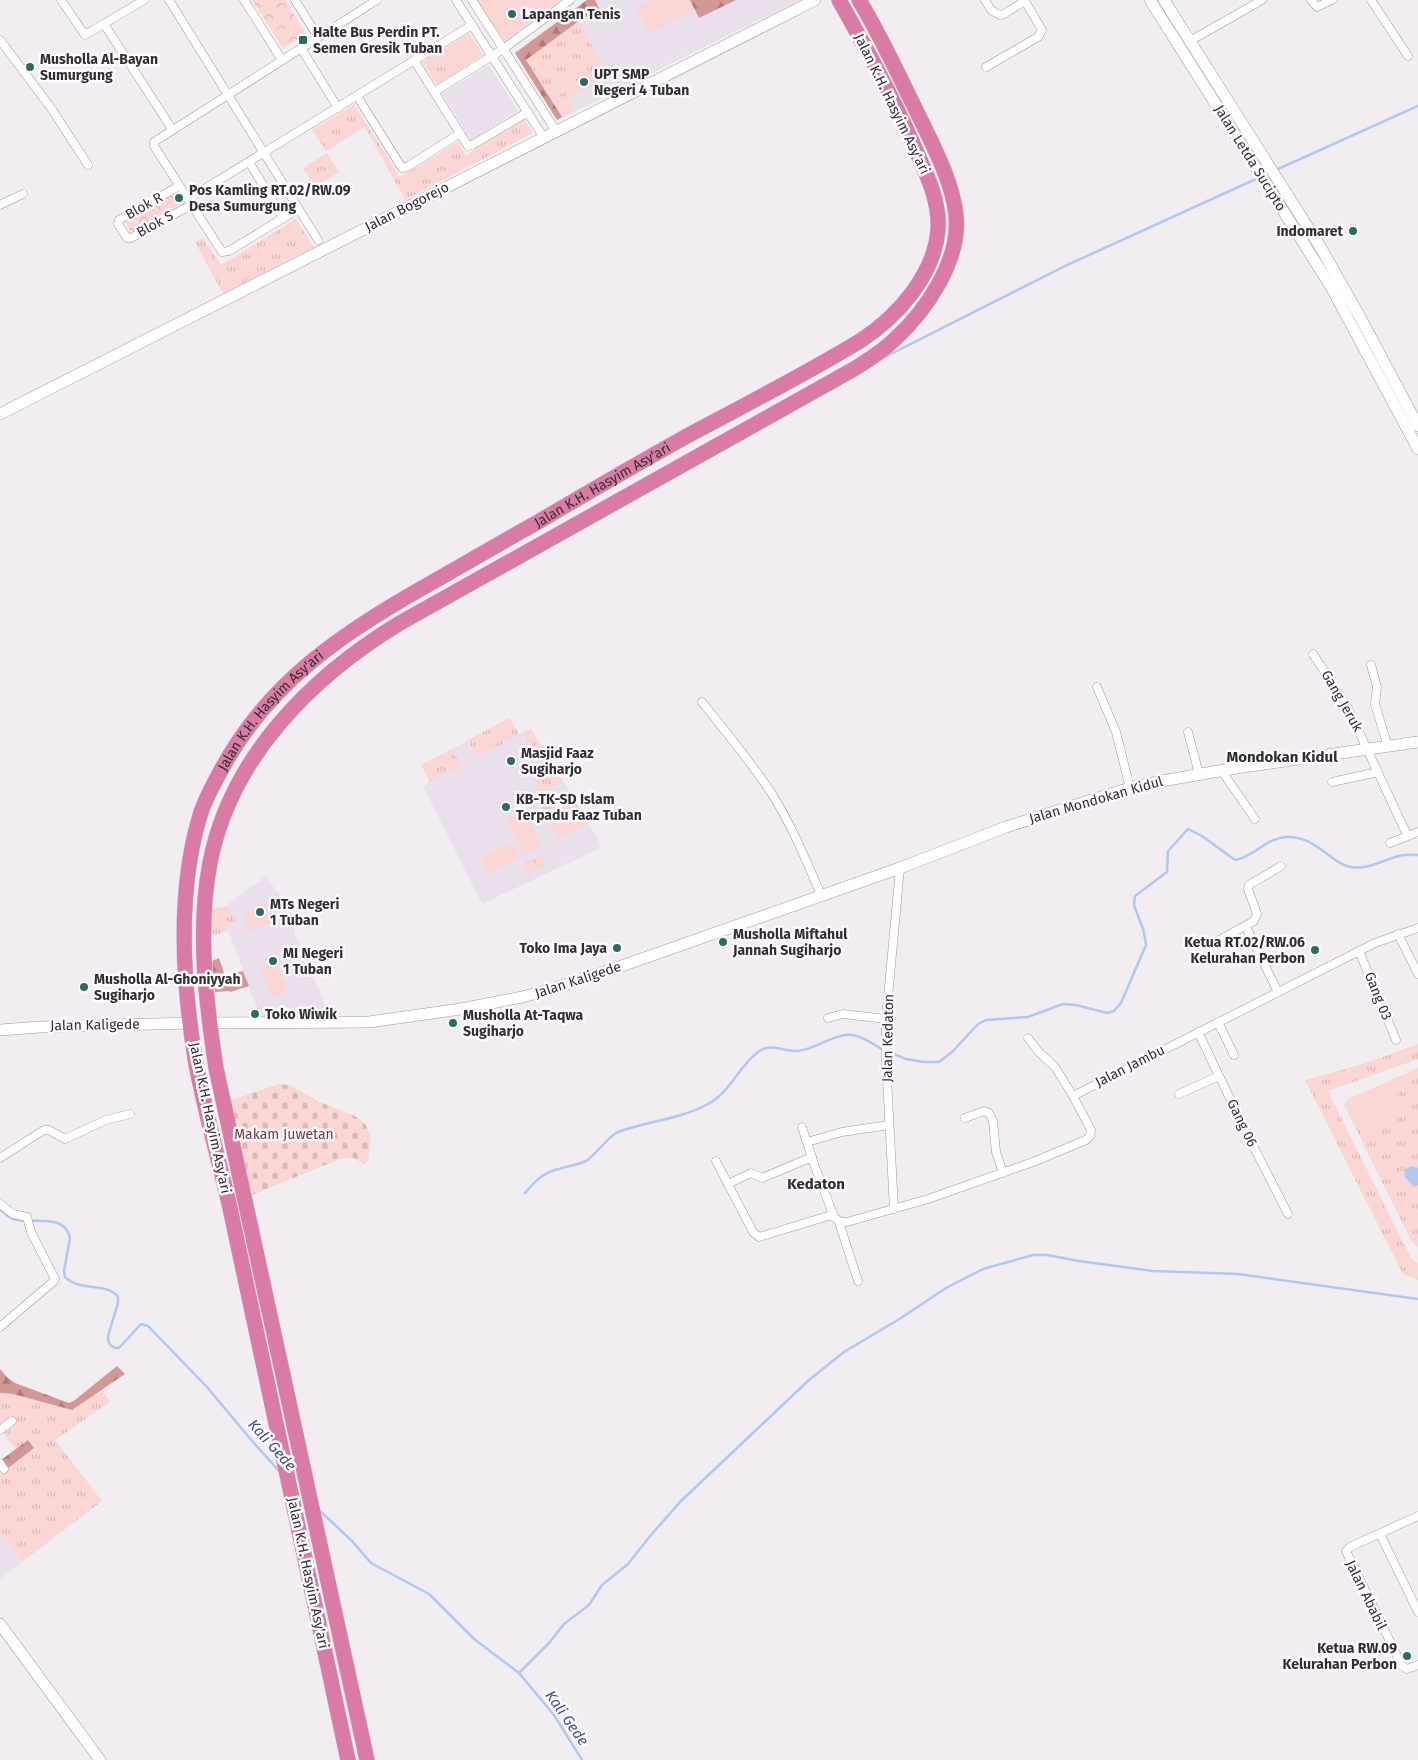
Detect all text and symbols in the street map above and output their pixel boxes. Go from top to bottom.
place label: Lapangan Tenis [522,6,621,23]
marker: Lapangan Tenis [506,8,518,20]
place label: Halte Bus Perdin PT. Semen Gresik Tuban [313,24,442,57]
street label: Jalan K.H. Hasyim Asy'ari [851,31,933,177]
marker: Halte Bus Perdin PT. Semen Gresik Tuban [297,34,309,46]
place label: Musholla Al-Bayan Sumurgung [40,51,158,84]
marker: Musholla Al-Bayan Sumurgung [24,61,36,73]
place label: UPT SMP Negeri 4 Tuban [594,66,689,99]
marker: UPT SMP Negeri 4 Tuban [578,76,590,88]
street label: Jalan Letda Sucipto [1211,102,1289,214]
street label: Jalan Bogorejo [362,179,452,235]
place label: Pos Kamling RT.02/RW.09 Desa Sumurgung [189,182,351,215]
street label: Blok R [122,189,166,223]
marker: Pos Kamling RT.02/RW.09 Desa Sumurgung [173,192,185,204]
street label: Blok S [134,207,177,241]
place label: Indomaret [1276,223,1344,240]
marker: Indomaret [1347,225,1359,237]
street label: Jalan K.H. Hasyim Asy'ari [531,439,673,531]
street label: Jalan K.H. Hasyim Asy'ari [214,647,327,774]
street label: Gang Jeruk [1318,667,1367,736]
place label: Masjid Faaz Sugiharjo [521,745,594,778]
district label: Mondokan Kidul [1226,748,1338,766]
marker: Masjid Faaz Sugiharjo [505,755,517,767]
street label: Jalan Mondokan Kidul [1027,773,1165,827]
place label: KB-TK-SD Islam Terpadu Faaz Tuban [516,791,642,824]
marker: KB-TK-SD Islam Terpadu Faaz Tuban [500,801,512,813]
place label: MTs Negeri 1 Tuban [270,896,339,929]
marker: MTs Negeri 1 Tuban [254,906,266,918]
place label: Musholla Miftahul Jannah Sugiharjo [732,926,848,959]
place label: Ketua RT.02/RW.06 Kelurahan Perbon [1184,934,1305,967]
marker: Musholla Miftahul Jannah Sugiharjo [717,936,729,948]
place label: Toko Ima Jaya [520,940,607,957]
marker: Toko Ima Jaya [611,942,623,954]
marker: Ketua RT.02/RW.06 Kelurahan Perbon [1309,944,1321,956]
place label: MI Negeri 1 Tuban [283,945,343,978]
marker: MI Negeri 1 Tuban [267,955,279,967]
street label: Jalan Kaligede [533,958,623,1002]
street label: Gang 03 [1361,969,1395,1023]
place label: Musholla Al-Ghoniyyah Sugiharjo [94,971,241,1004]
marker: Musholla Al-Ghoniyyah Sugiharjo [78,981,90,993]
street label: Jalan Kedaton [879,994,897,1082]
place label: Toko Wiwik [265,1006,337,1023]
place label: Musholla At-Taqwa Sugiharjo [463,1007,584,1040]
marker: Toko Wiwik [249,1008,261,1020]
street label: Jalan Kaligede [50,1016,140,1034]
marker: Musholla At-Taqwa Sugiharjo [447,1017,459,1029]
street label: Jalan K.H. Hasyim Asy'ari [186,1041,234,1195]
street label: Jalan Jambu [1092,1041,1168,1091]
street label: Gang 06 [1223,1096,1261,1150]
park label: Makam Juwetan [234,1126,334,1143]
district label: Kedaton [787,1175,845,1193]
water label: Kali Gede [244,1416,300,1475]
street label: Jalan K.H. Hasyim Asy'ari [284,1496,332,1650]
street label: Jalan Ababil [1342,1557,1390,1633]
place label: Ketua RW.09 Kelurahan Perbon [1283,1640,1397,1673]
marker: Ketua RW.09 Kelurahan Perbon [1401,1650,1413,1662]
water label: Kali Gede [542,1687,593,1749]

